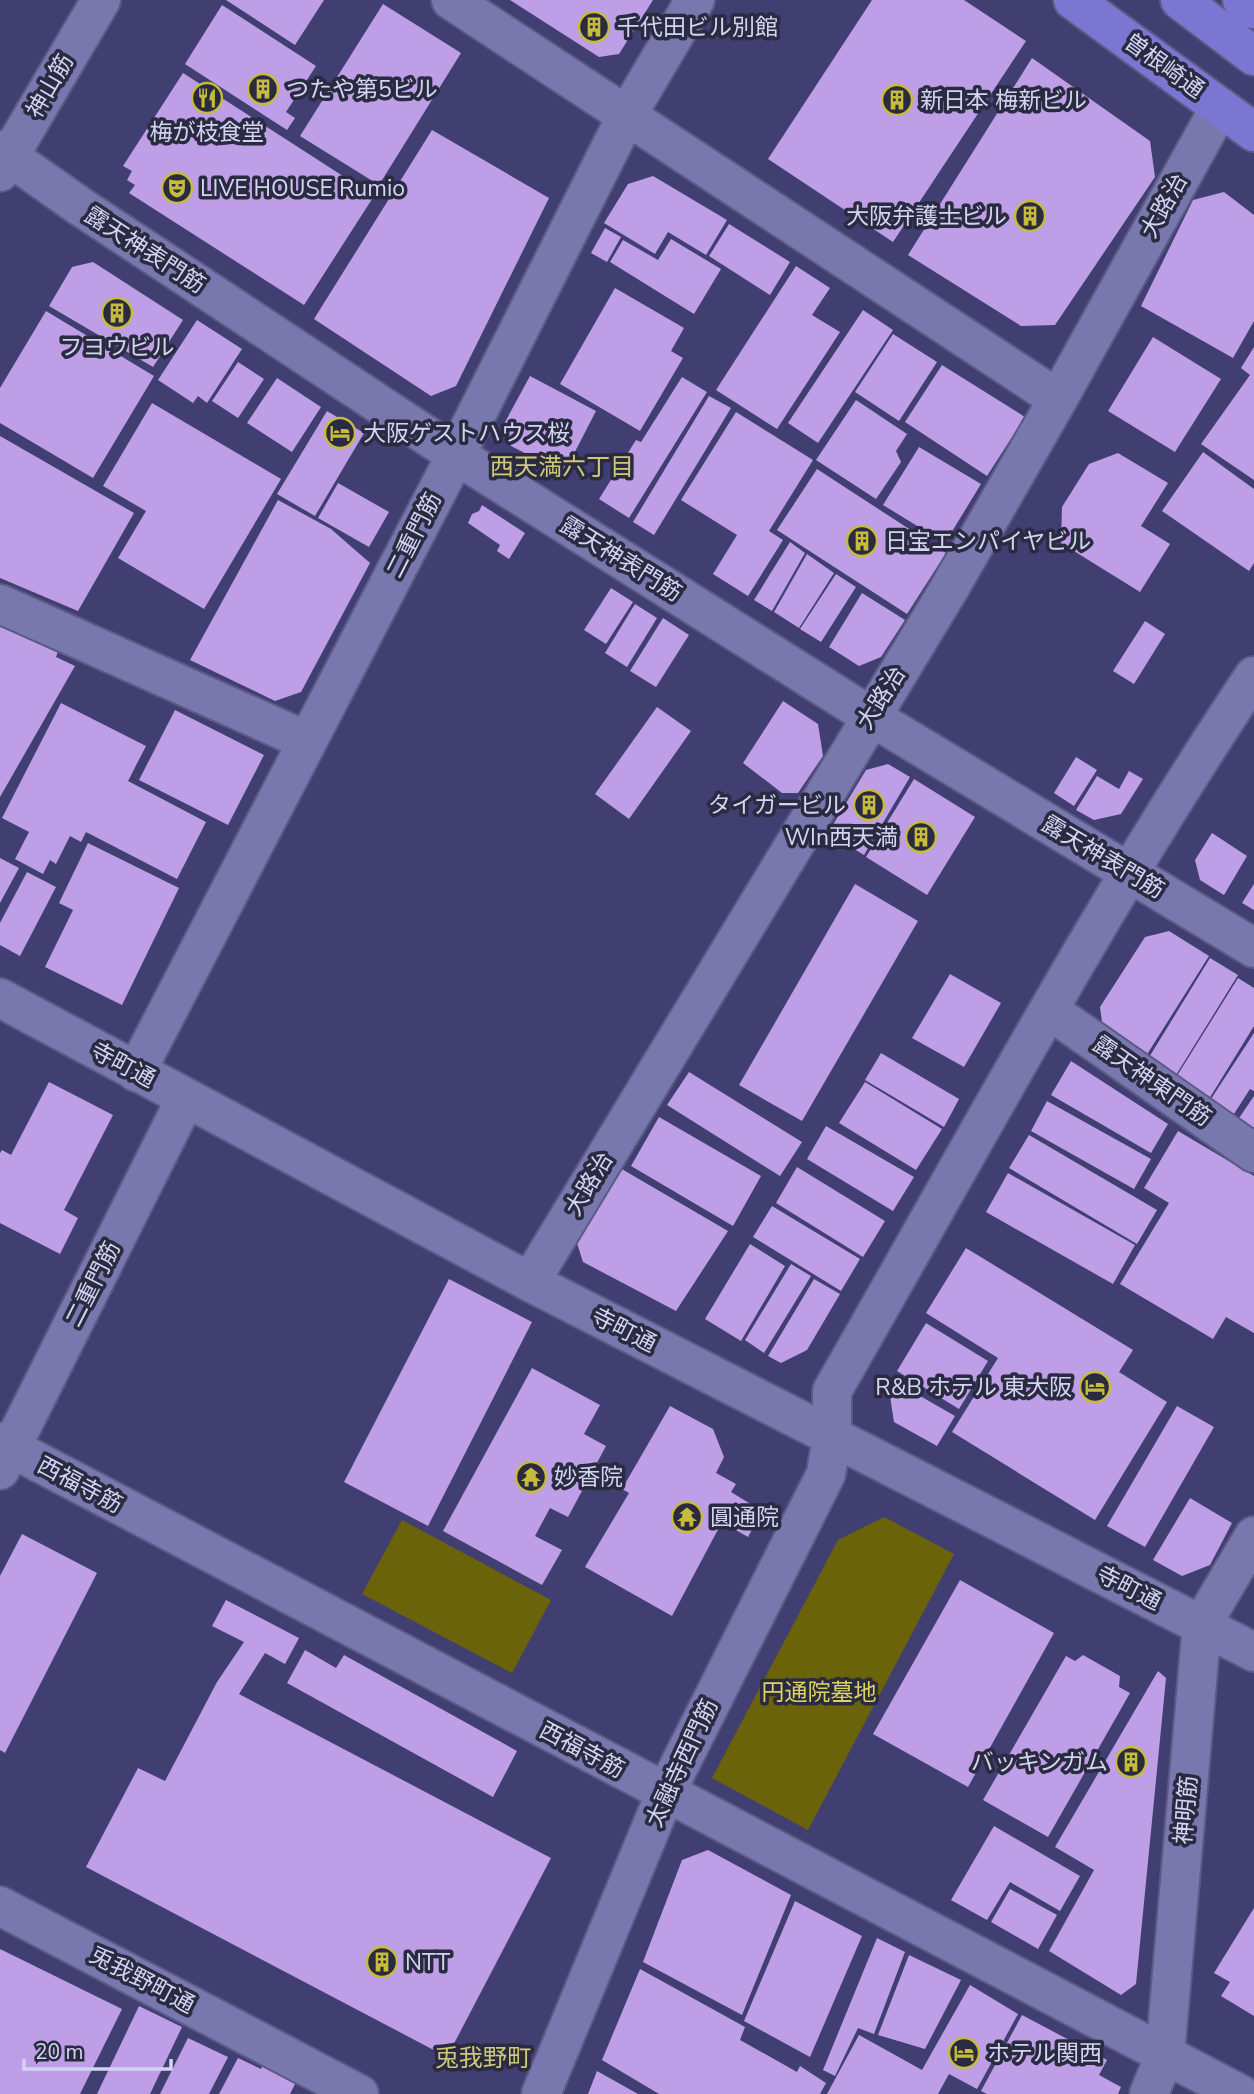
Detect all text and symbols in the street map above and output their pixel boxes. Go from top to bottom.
building icon: 千代田ビル別館 [577,10,611,44]
place label: 千代田ビル別館 [617,12,778,43]
street label: 曽根崎通 [1118,26,1210,106]
street label: 神山筋 [19,48,81,124]
building icon: つたや第5ビル [246,72,280,106]
place label: つたや第5ビル [286,74,438,105]
restaurant icon: 梅が枝食堂 [190,81,224,115]
building icon: 新日本 梅新ビル [880,83,914,117]
place label: 新日本 梅新ビル [920,85,1087,116]
place label: 梅が枝食堂 [150,117,265,148]
street label: 大路治 [1134,168,1194,244]
theatre icon: LIVE HOUSE Rumio [160,171,194,205]
place label: LIVE HOUSE Rumio [200,173,405,204]
street label: 露天神表門筋 [79,199,211,301]
building icon: 大阪弁護士ビル [1013,199,1047,233]
place label: 大阪弁護士ビル [846,201,1007,232]
building icon: フヨウビル [100,296,134,330]
place label: フヨウビル [60,332,175,363]
hotel icon: 大阪ゲストハウス桜 [323,416,357,450]
place label: 大阪ゲストハウス桜 [363,418,570,449]
district label: 西天満六丁目 [490,451,634,483]
street label: 二重門筋 [379,487,449,583]
street label: 露天神表門筋 [554,509,688,609]
building icon: 日宝エンパイヤビル [845,524,879,558]
place label: 日宝エンパイヤビル [885,526,1091,557]
street label: 大路治 [850,661,912,735]
building icon: タイガービル [852,788,886,822]
place label: タイガービル [708,790,846,821]
street label: 露天神表門筋 [1036,808,1170,906]
building icon: WIn西天満 [904,820,938,854]
place label: WIn西天満 [785,822,898,853]
street label: 露天神東門筋 [1087,1029,1217,1133]
street label: 寺町通 [85,1035,161,1095]
street label: 大路治 [558,1146,620,1222]
street label: 二重門筋 [58,1236,128,1332]
street label: 寺町通 [586,1301,662,1359]
hotel icon: R&B ホテル 東大阪 [1078,1370,1112,1404]
place label: R&B ホテル 東大阪 [875,1372,1072,1403]
street label: 西福寺筋 [32,1450,128,1520]
temple icon: 妙香院 [514,1460,548,1494]
place label: 妙香院 [554,1462,623,1493]
temple icon: 圓通院 [670,1500,704,1534]
place label: 圓通院 [710,1502,779,1533]
street label: 寺町通 [1091,1559,1167,1617]
park label: 円通院墓地 [762,1677,877,1708]
street label: 太融寺西門筋 [639,1694,725,1832]
street label: 西福寺筋 [534,1715,630,1785]
building icon: バッキンガム [1114,1745,1148,1779]
place label: バッキンガム [971,1747,1108,1778]
street label: 神明筋 [1168,1774,1204,1846]
street label: 兎我野町通 [84,1939,200,2021]
building icon: NTT [365,1945,399,1979]
place label: NTT [405,1947,450,1978]
scale bar [24,2028,172,2072]
hotel icon: ホテル関西 [947,2036,981,2070]
text: 20 m [35,2038,84,2066]
place label: ホテル関西 [987,2038,1102,2069]
district label: 兎我野町 [435,2042,531,2074]

